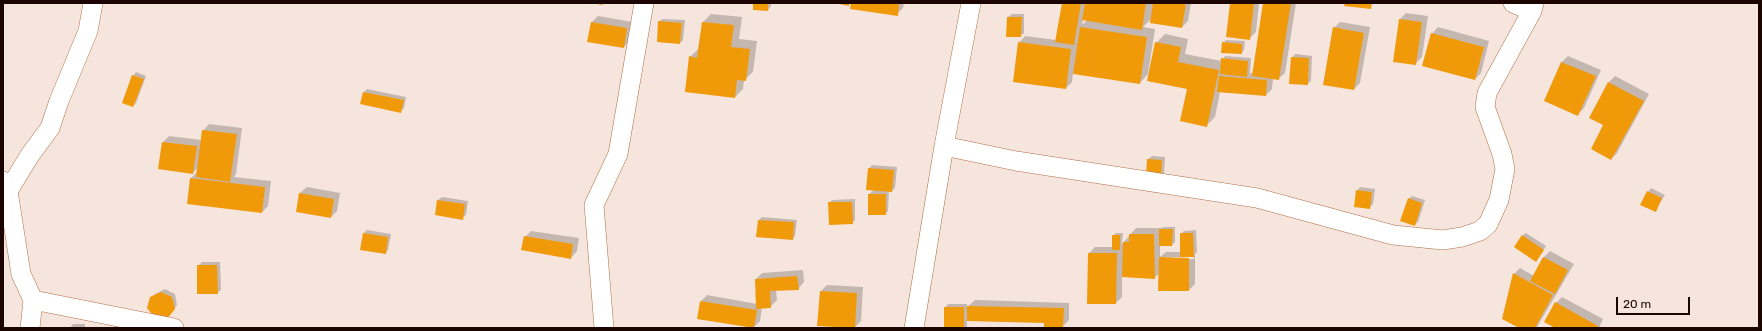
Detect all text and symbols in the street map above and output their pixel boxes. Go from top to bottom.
scale bar [1618,289,1692,315]
text: 20 m [1623,297,1651,311]

